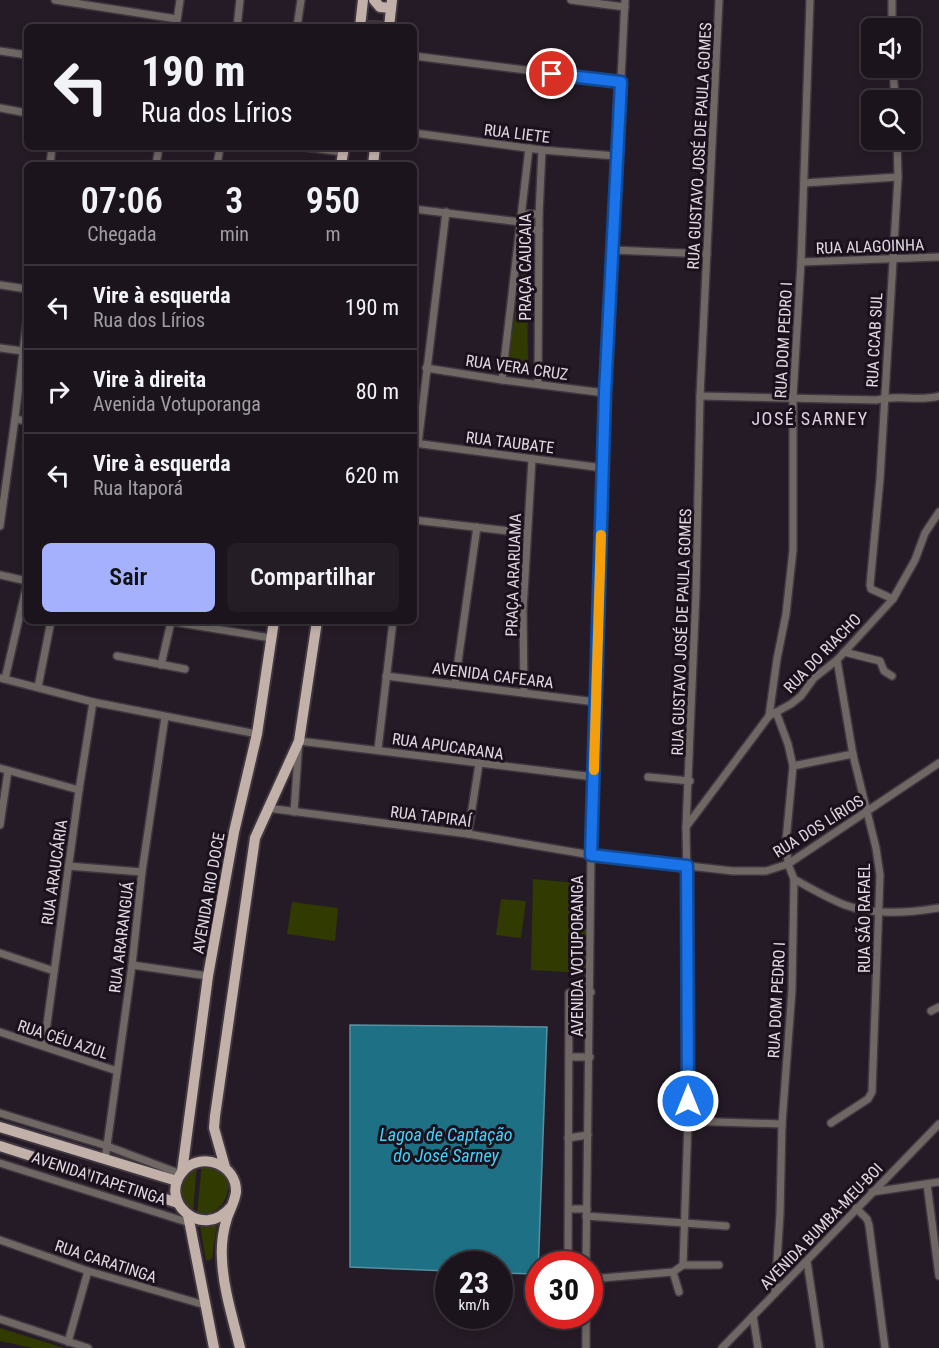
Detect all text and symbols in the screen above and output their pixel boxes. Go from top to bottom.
map controls [861,18,921,150]
button: sound [861,18,921,78]
street label: RUA GUSTAVO JOSÉ DE PAULA GOMES [684,22,715,270]
text: 190 m [141,47,246,96]
icon: left [42,48,120,126]
pin [526,48,577,99]
icon: arrive [535,57,568,90]
button: search [861,90,921,150]
text: Rua dos Lírios [141,97,292,129]
street label: RUA LIETE [483,120,551,147]
text: 07:06 [81,180,163,222]
text: 3 [225,180,243,222]
text: 950 [306,180,360,222]
street label: PRAÇA CAUCAIA [516,213,535,321]
text: Chegada [87,222,156,246]
text: min [220,222,249,246]
text: m [325,222,341,246]
street label: RUA ALAGOINHA [815,235,925,258]
street label: RUA DOM PEDRO I [771,281,796,399]
text: Vire à esquerda [93,283,231,308]
icon: left [42,291,75,324]
street label: RUA CCAB SUL [863,292,886,388]
text: 190 m [345,295,399,320]
text: Rua dos Lírios [93,308,205,332]
street label: RUA VERA CRUZ [464,351,569,384]
text: Vire à direita [93,367,206,392]
icon: right [42,375,75,408]
text: 80 m [356,379,399,404]
text: Avenida Votuporanga [93,392,261,416]
district label: JOSÉ SARNEY [751,408,869,429]
street label: RUA TAUBATE [465,428,555,457]
text: Vire à esquerda [93,451,231,476]
icon: left [42,459,75,492]
text: 620 m [345,463,399,488]
text: Rua Itaporá [93,476,183,500]
street label: RUA GUSTAVO JOSÉ DE PAULA GOMES [668,508,695,756]
street label: PRAÇA ARARUAMA [502,513,525,637]
button: Sair [42,543,215,612]
button: Compartilhar [227,543,399,612]
street label: RUA DO RIACHO [780,610,865,697]
street label: AVENIDA CAFEARA [431,659,555,692]
street label: RUA APUCARANA [391,729,505,764]
street label: RUA DOS LÍRIOS [770,791,867,862]
street label: RUA TAPIRAÍ [389,802,473,831]
street label: RUA ARAUCÁRIA [38,818,71,926]
street label: AVENIDA RIO DOCE [188,831,229,955]
street label: RUA SÃO RAFAEL [854,863,874,973]
street label: AVENIDA VOTUPORANGA [568,875,587,1037]
street label: RUA ARARANGUÁ [105,880,138,994]
street label: RUA DOM PEDRO I [764,941,789,1059]
street label: RUA CÉU AZUL [15,1016,111,1063]
position arrow [656,1069,720,1133]
water label: Lagoa de Captação do José Sarney [379,1124,513,1166]
street label: AVENIDA ITAPETINGA [29,1148,168,1209]
street label: AVENIDA BUMBA-MEU-BOI [756,1159,887,1293]
street label: RUA CARATINGA [52,1236,159,1287]
speed limit sign: 30 [525,1251,603,1329]
text: 23 [459,1265,489,1300]
text: km/h [459,1296,489,1314]

